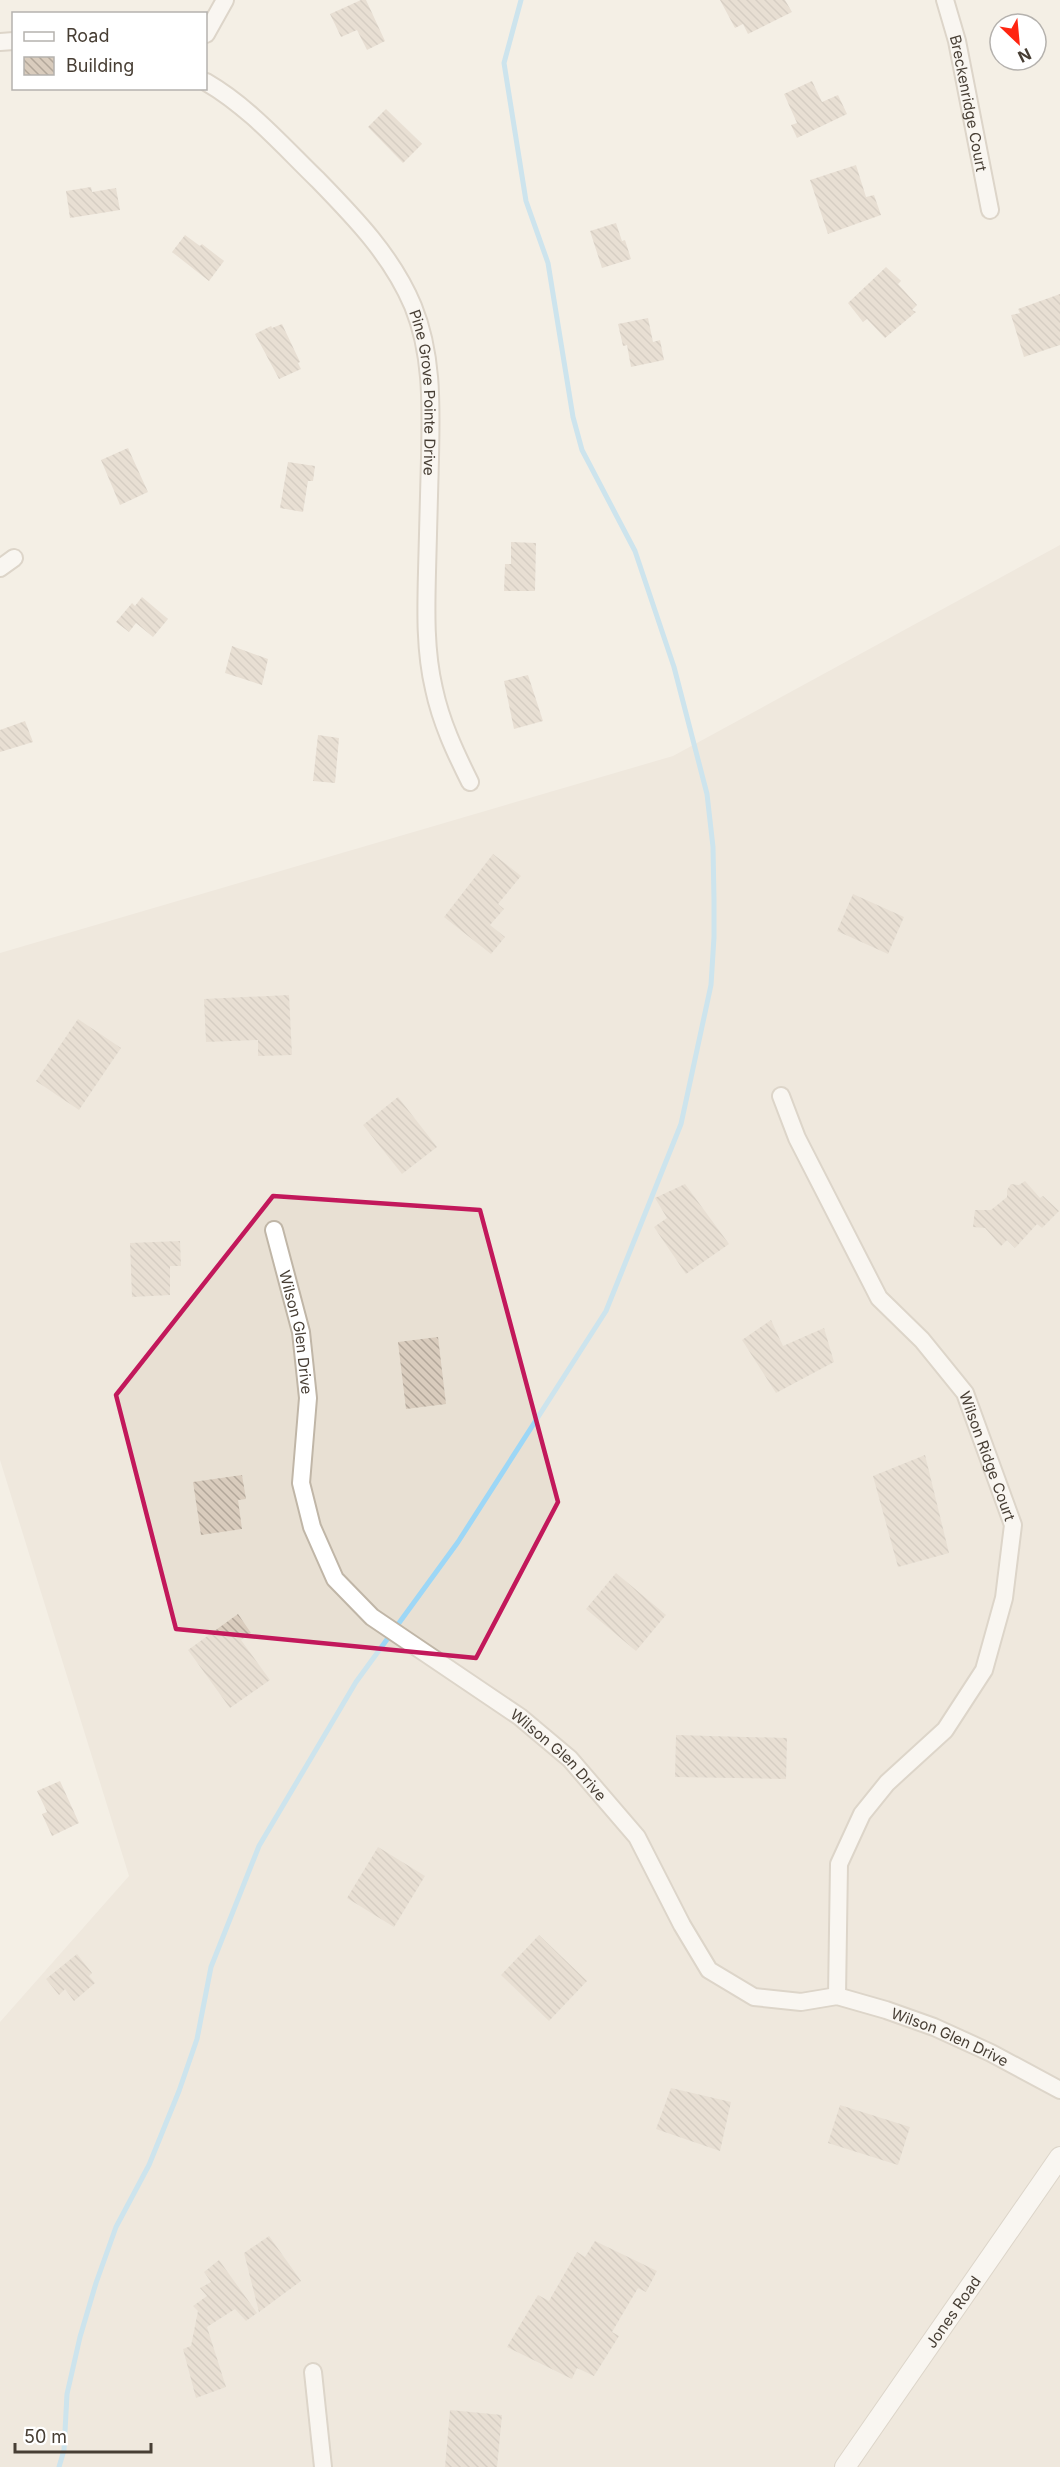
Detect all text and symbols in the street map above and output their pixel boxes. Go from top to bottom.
legend [12,12,207,90]
north arrow [988,12,1048,72]
text: Road [66,25,109,46]
street label: Breckenridge Court [946,33,992,173]
text: N [1015,44,1034,67]
text: Building [66,55,134,76]
street label: Pine Grove Pointe Drive [406,307,440,476]
street label: Wilson Glen Drive [276,1268,317,1395]
street label: Wilson Ridge Court [956,1389,1020,1523]
street label: Wilson Glen Drive [507,1704,611,1804]
street label: Wilson Glen Drive [889,2003,1012,2070]
street label: Jones Road [921,2272,984,2351]
scale bar [15,2416,152,2454]
text: 50 m [24,2426,67,2447]

